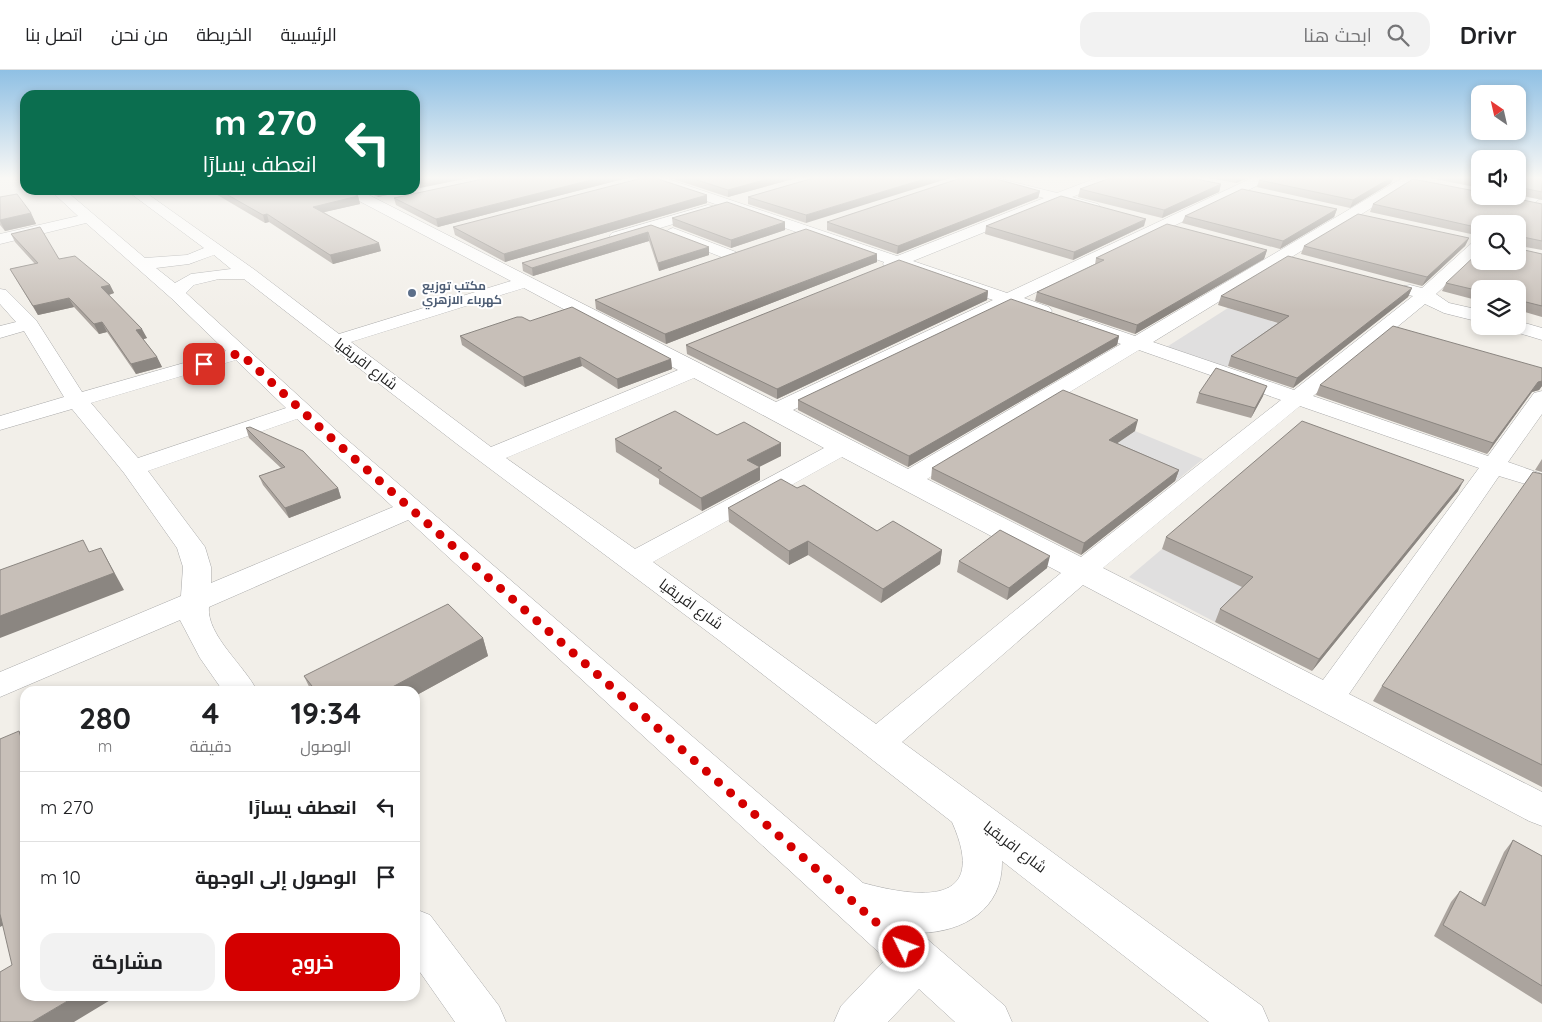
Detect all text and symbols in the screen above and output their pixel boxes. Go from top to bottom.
search box [1080,12,1430,57]
text: Drivr [1460,20,1517,50]
icon: search [1384,21,1412,49]
text: اتصل بنا [25,23,83,46]
text: من نحن [111,23,168,46]
text: الخريطة [196,23,252,46]
text: الرئيسية [280,23,337,46]
text: ابحث هنا [1303,23,1372,47]
north arrow [1471,85,1526,140]
map controls [1471,85,1526,335]
text: 270 m [214,100,317,144]
icon: left [335,110,400,175]
text: انعطف يسارًا [203,150,317,178]
button: sound [1471,150,1526,205]
button: search [1471,215,1526,270]
place label: مكتب توزيع كهرباء الازهري [422,278,502,310]
button: layers [1471,280,1526,335]
marker: مكتب توزيع كهرباء الازهري [406,287,418,299]
street label: شارع افريقيا [330,334,402,395]
pin [183,343,225,385]
icon: arrive [190,350,218,378]
street label: شارع افريقيا [654,574,727,635]
text: 4 [202,694,219,732]
text: 19:34 [290,694,361,732]
text: 280 [79,699,131,737]
text: m [98,736,112,756]
text: دقيقة [190,736,231,756]
text: الوصول [300,736,351,756]
icon: left [372,793,400,821]
text: 270 m [40,795,94,819]
text: انعطف يسارًا [248,795,357,819]
street label: شارع افريقيا [979,817,1051,878]
icon: arrive [372,863,400,891]
text: 10 m [40,865,81,889]
text: الوصول إلى الوجهة [195,865,357,889]
position arrow [877,920,929,972]
button: مشاركة [40,933,215,991]
button: خروج [225,933,400,991]

